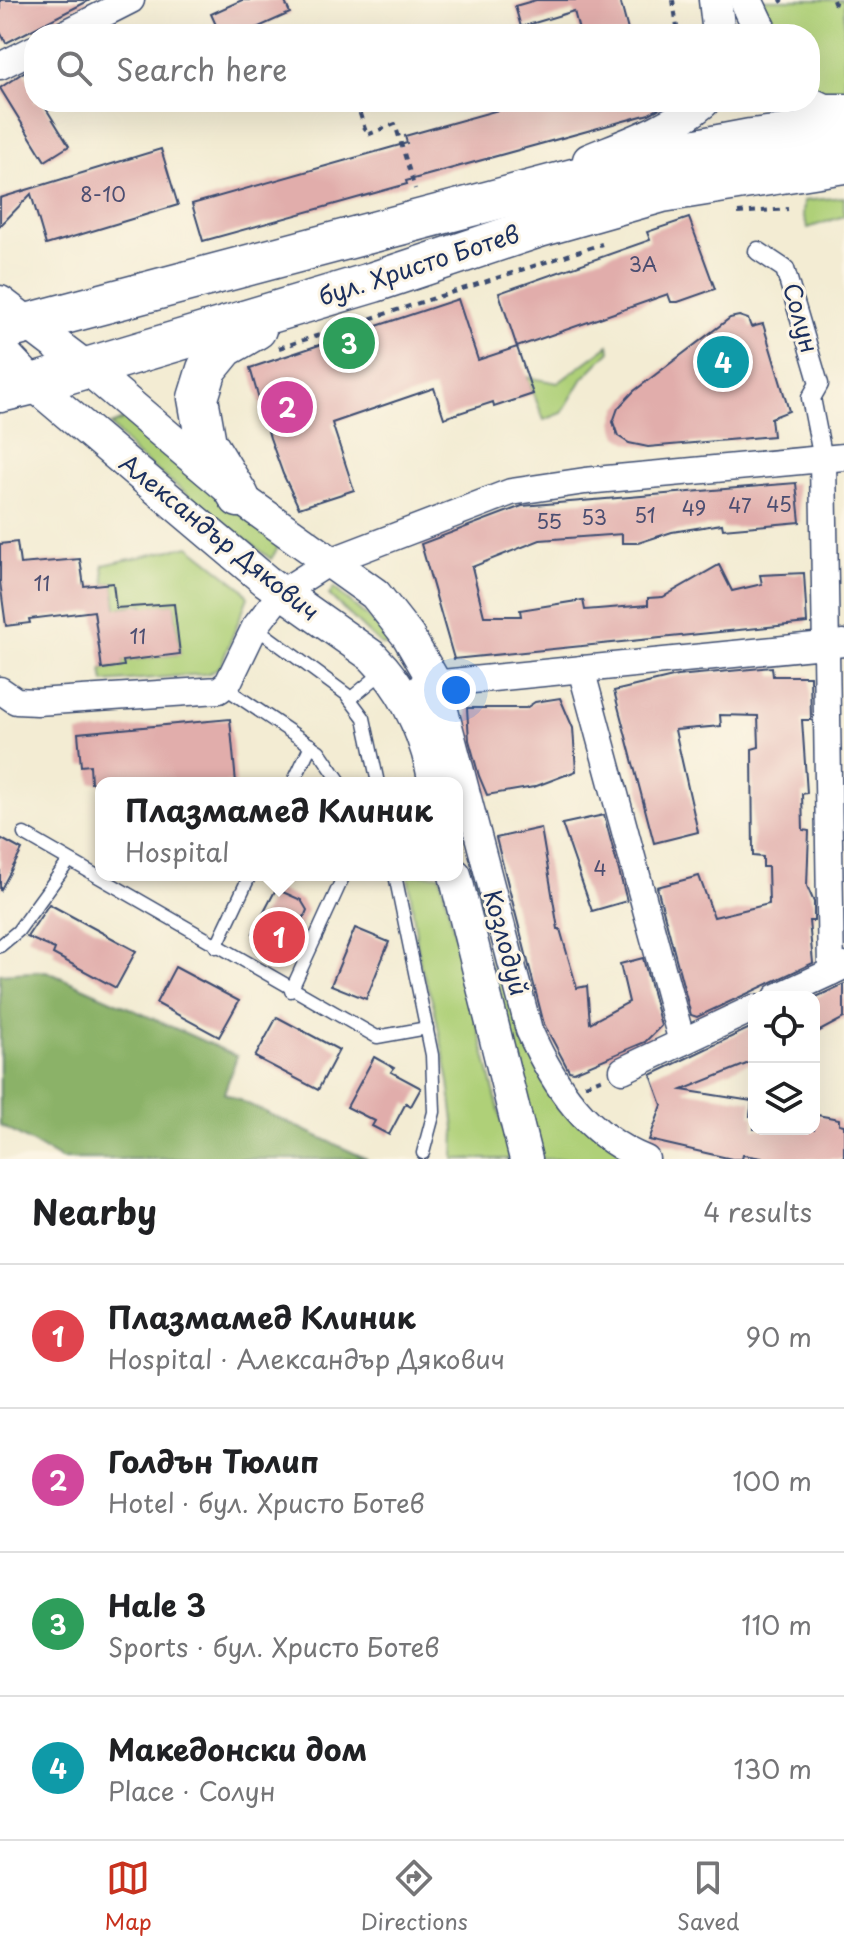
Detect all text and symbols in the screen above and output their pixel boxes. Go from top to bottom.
search box [24,24,820,112]
icon: search [52,46,96,90]
text: Search here [116,46,288,91]
house number: 8-10 [80,179,126,209]
street label: бул. Христо Ботев [313,215,524,314]
house number: 3А [629,249,657,279]
street label: Солун [775,278,829,357]
pin: 3 [323,313,375,373]
pin: 4 [697,332,749,392]
pin: 2 [261,377,313,437]
street label: Александър Дякович [112,444,328,629]
house number: 45 [766,489,792,519]
house number: 47 [728,490,752,520]
house number: 49 [682,493,706,523]
house number: 51 [634,500,656,530]
house number: 53 [581,502,607,532]
house number: 55 [536,506,562,536]
house number: 11 [34,568,50,598]
house number: 11 [130,621,146,651]
your location [436,670,476,710]
popup [95,777,463,881]
text: Плазмамед Клиник [125,787,433,832]
text: Hospital [125,832,230,871]
house number: 4 [593,853,607,883]
street label: Козлодуй [476,886,538,999]
pin: 1 [253,907,305,967]
map controls [748,991,820,1135]
button: locate [748,991,820,1063]
button: layers [748,1063,820,1135]
text: Nearby [32,1185,157,1237]
text: 4 results [703,1192,812,1231]
text: Плазмамед Клиник [108,1294,416,1339]
text: 1 [52,1317,64,1356]
text: 90 m [745,1317,812,1356]
text: Hospital · Александър Дякович [108,1339,505,1378]
text: Голдън Тюлип [108,1438,319,1483]
text: 2 [49,1461,67,1500]
text: 100 m [732,1461,812,1500]
text: Hotel · бул. Христо Ботев [108,1483,425,1522]
text: Hale 3 [108,1582,206,1627]
text: 3 [49,1605,67,1644]
text: 110 m [741,1605,812,1644]
text: Sports · бул. Христо Ботев [108,1627,439,1666]
text: Македонски дом [108,1726,367,1771]
text: 4 [49,1749,67,1788]
text: 130 m [733,1749,812,1788]
text: Place · Солун [108,1771,276,1810]
tab: Map [105,1856,152,1937]
tab: Directions [361,1856,468,1937]
tab: Saved [677,1856,739,1937]

